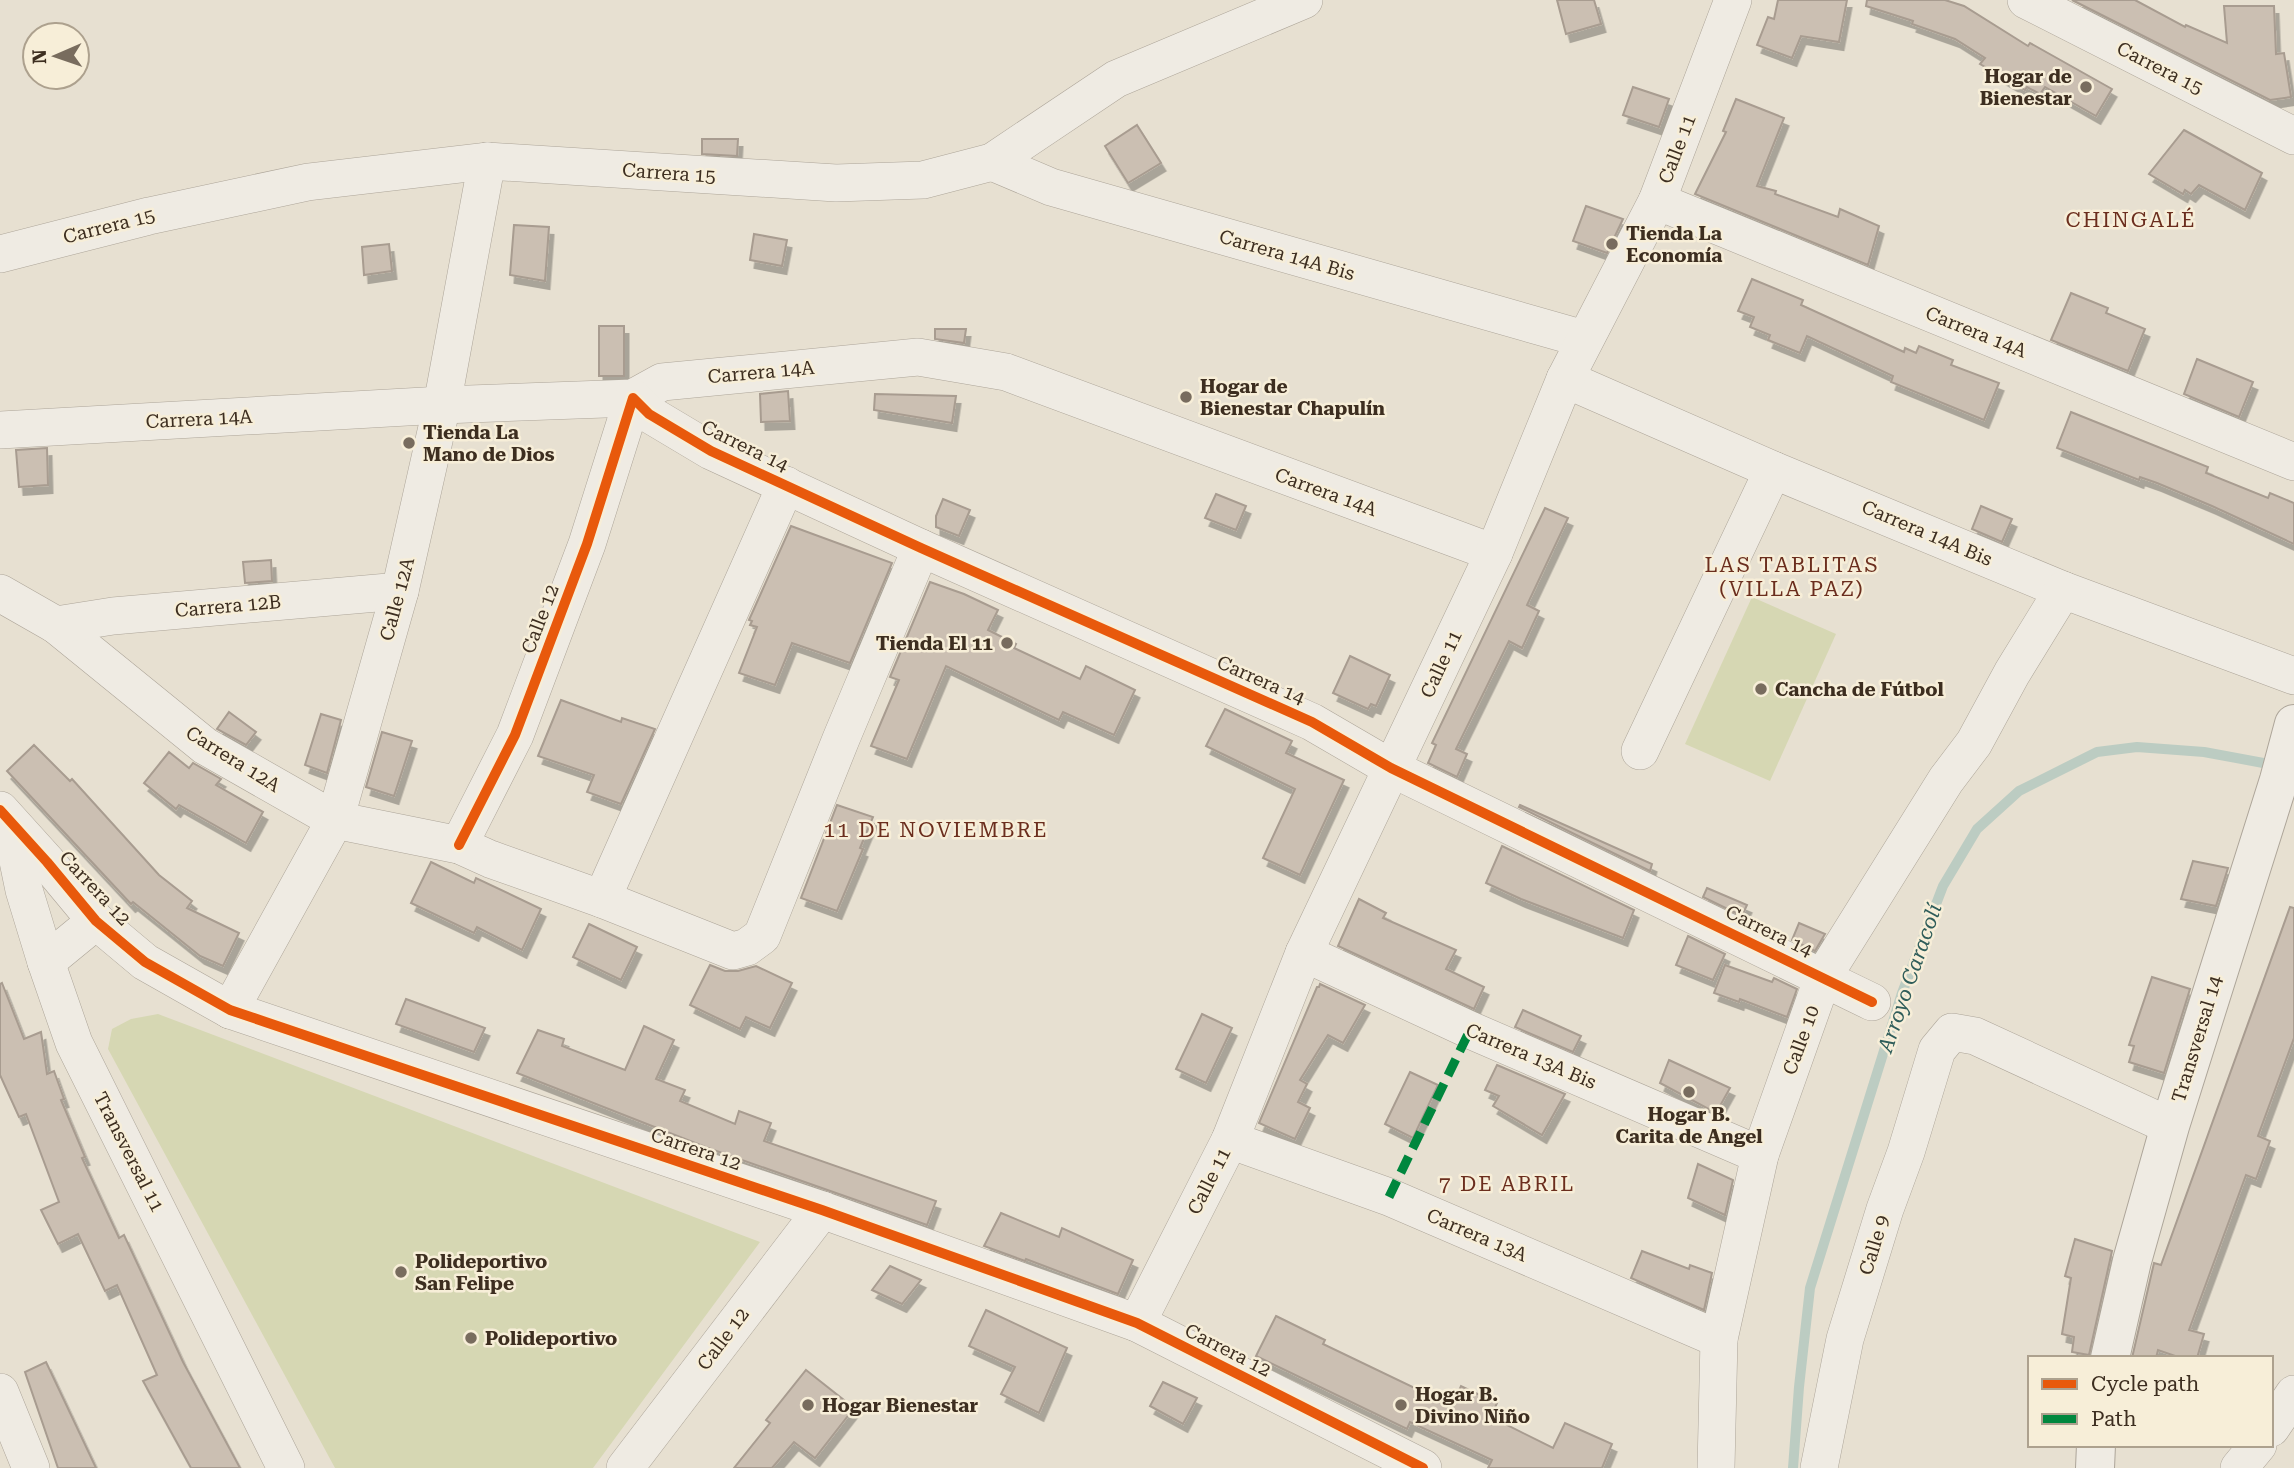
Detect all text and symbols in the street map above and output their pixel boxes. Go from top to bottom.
north arrow [21,21,91,91]
street label: Carrera 15 [2113,36,2207,100]
text: N [28,48,51,64]
place label: Hogar de Bienestar [1980,65,2072,110]
marker: Hogar de Bienestar [2078,79,2094,95]
street label: Calle 11 [1653,111,1701,187]
street label: Carrera 15 [621,158,717,188]
street label: Carrera 15 [61,203,157,249]
district label: CHINGALÉ [2066,207,2196,232]
place label: Tienda La Economía [1626,222,1722,267]
street label: Carrera 14A Bis [1217,225,1357,285]
marker: Tienda La Economía [1604,236,1620,252]
street label: Carrera 14A [1922,301,2031,363]
street label: Carrera 14A [707,356,816,388]
place label: Hogar de Bienestar Chapulín [1200,375,1385,420]
marker: Hogar de Bienestar Chapulín [1178,389,1194,405]
street label: Carrera 14A [145,405,254,433]
street label: Carrera 14 [698,415,793,477]
place label: Tienda La Mano de Dios [423,421,555,466]
marker: Tienda La Mano de Dios [401,435,417,451]
street label: Carrera 14A [1272,463,1381,521]
street label: Carrera 14A Bis [1858,495,1996,571]
district label: LAS TABLITAS (VILLA PAZ) [1704,553,1880,601]
street label: Calle 12A [375,554,419,643]
street label: Calle 12 [516,581,564,657]
street label: Carrera 12B [174,590,282,622]
street label: Calle 11 [1415,626,1467,702]
place label: Tienda El 11 [876,632,993,655]
marker: Tienda El 11 [999,635,1015,651]
street label: Carrera 14 [1213,650,1309,710]
place label: Cancha de Fútbol [1775,678,1944,701]
marker: Cancha de Fútbol [1753,681,1769,697]
street label: Carrera 12A [182,721,285,797]
district label: 11 DE NOVIEMBRE [823,818,1049,842]
street label: Carrera 12 [55,846,135,930]
street label: Carrera 14 [1722,900,1817,962]
water label: Arroyo Caracolí [1873,900,1947,1057]
street label: Transversal 14 [2167,972,2227,1105]
street label: Calle 10 [1778,1002,1824,1078]
street label: Carrera 13A Bis [1462,1018,1600,1094]
marker: Hogar B. Carita de Angel [1681,1084,1697,1100]
street label: Transversal 11 [89,1088,169,1216]
place label: Hogar B. Carita de Angel [1616,1103,1763,1148]
street label: Carrera 12 [648,1123,744,1175]
street label: Calle 11 [1182,1144,1236,1218]
district label: 7 DE ABRIL [1439,1172,1575,1196]
street label: Carrera 13A [1423,1203,1531,1267]
street label: Calle 9 [1854,1212,1894,1278]
place label: Polideportivo San Felipe [415,1250,547,1295]
marker: Polideportivo San Felipe [393,1264,409,1280]
street label: Calle 12 [692,1303,754,1375]
street label: Carrera 12 [1181,1318,1275,1382]
place label: Polideportivo [485,1327,617,1350]
marker: Polideportivo [463,1330,479,1346]
legend [2028,1356,2273,1447]
text: Cycle path [2091,1372,2200,1396]
place label: Hogar B. Divino Niño [1415,1383,1530,1428]
place label: Hogar Bienestar [822,1394,979,1417]
marker: Hogar Bienestar [800,1397,816,1413]
marker: Hogar B. Divino Niño [1393,1397,1409,1413]
text: Path [2091,1407,2137,1431]

